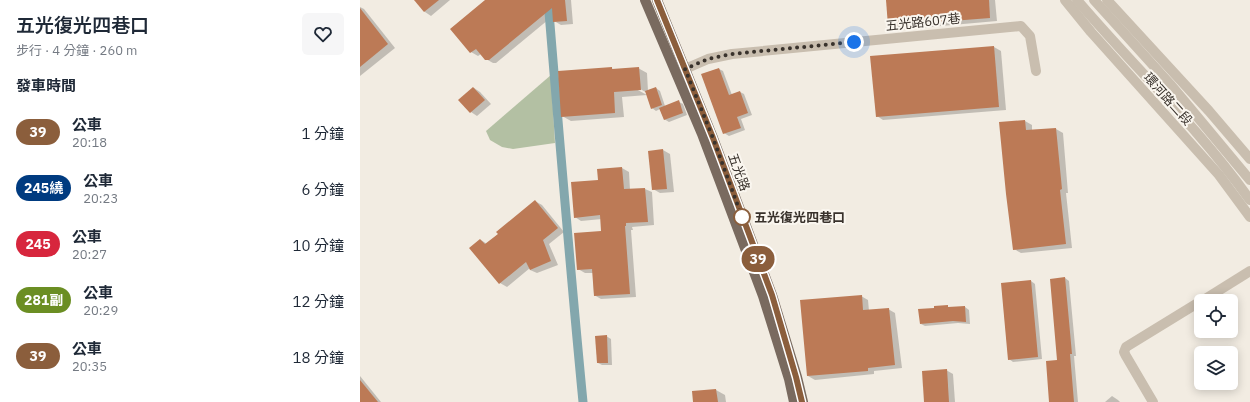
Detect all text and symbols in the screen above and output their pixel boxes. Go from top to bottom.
street label: 五光路607巷 [885,10,961,34]
text: 五光復光四巷口 [16,13,149,37]
button: heart [302,13,344,55]
your location [844,32,864,52]
text: 步行 · 4 分鐘 · 260 m [16,42,137,59]
street label: 環河路二段 [1140,69,1196,129]
text: 發車時間 [16,76,76,95]
text: 公車 [72,115,102,134]
text: 39 [30,123,46,141]
text: 1 分鐘 [301,124,344,143]
text: 20:18 [72,134,107,151]
street label: 五光路 [724,151,754,193]
text: 公車 [83,171,113,190]
text: 245繞 [24,179,63,197]
text: 6 分鐘 [301,180,344,199]
text: 20:23 [83,190,118,207]
marker: 五光復光四巷口 [733,208,751,226]
place label: 五光復光四巷口 [754,209,845,226]
text: 公車 [72,227,102,246]
text: 245 [25,235,51,253]
text: 10 分鐘 [292,236,344,255]
text: 20:27 [72,246,107,263]
line badge: 39 [740,246,776,272]
text: 39 [750,250,766,268]
text: 公車 [83,283,113,302]
text: 281副 [24,291,63,309]
text: 12 分鐘 [292,292,344,311]
map controls [1194,294,1238,390]
button: locate [1194,294,1238,338]
text: 20:29 [83,302,118,319]
text: 公車 [72,339,102,358]
button: layers [1194,346,1238,390]
text: 39 [30,347,46,365]
text: 18 分鐘 [292,348,344,367]
text: 20:35 [72,358,107,375]

